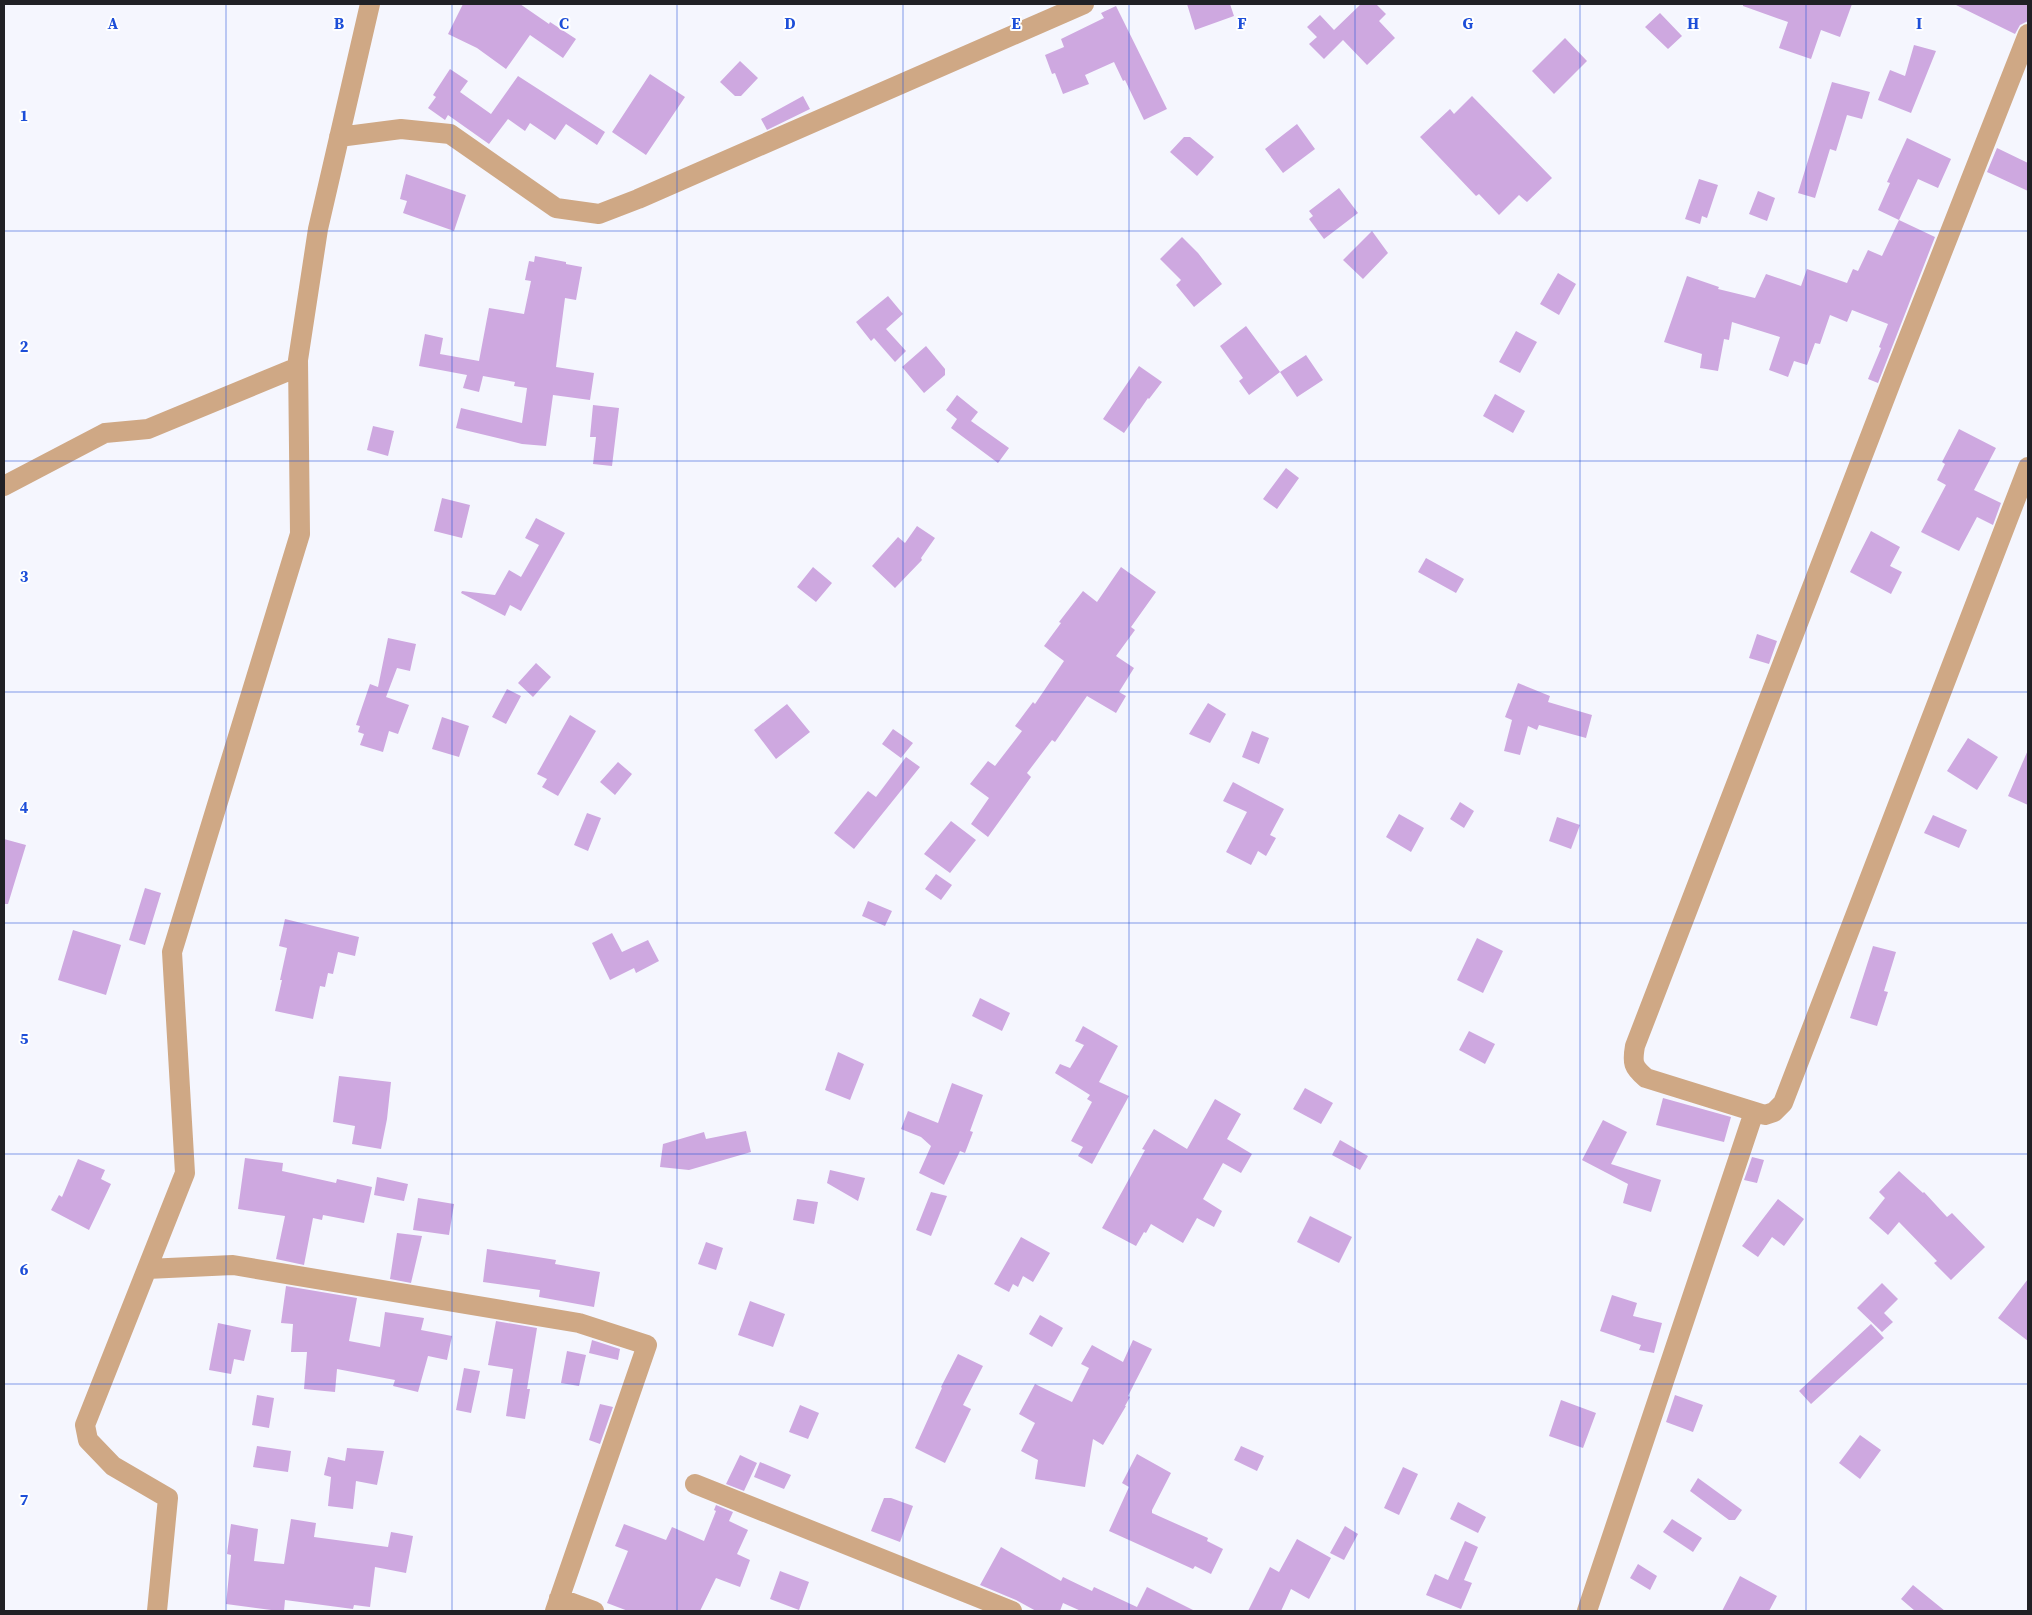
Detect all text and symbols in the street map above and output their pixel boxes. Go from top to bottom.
text: A [108,12,119,34]
text: B [334,12,345,34]
text: C [559,12,569,34]
text: D [784,12,796,34]
text: E [1011,12,1021,34]
text: F [1237,12,1247,34]
text: G [1463,12,1474,34]
text: H [1687,12,1699,34]
text: I [1916,12,1922,34]
text: 1 [20,104,28,126]
text: 2 [20,335,29,357]
text: 3 [20,565,29,587]
text: 4 [20,796,29,818]
text: 5 [20,1027,29,1049]
text: 6 [20,1258,29,1280]
text: 7 [20,1488,29,1510]

